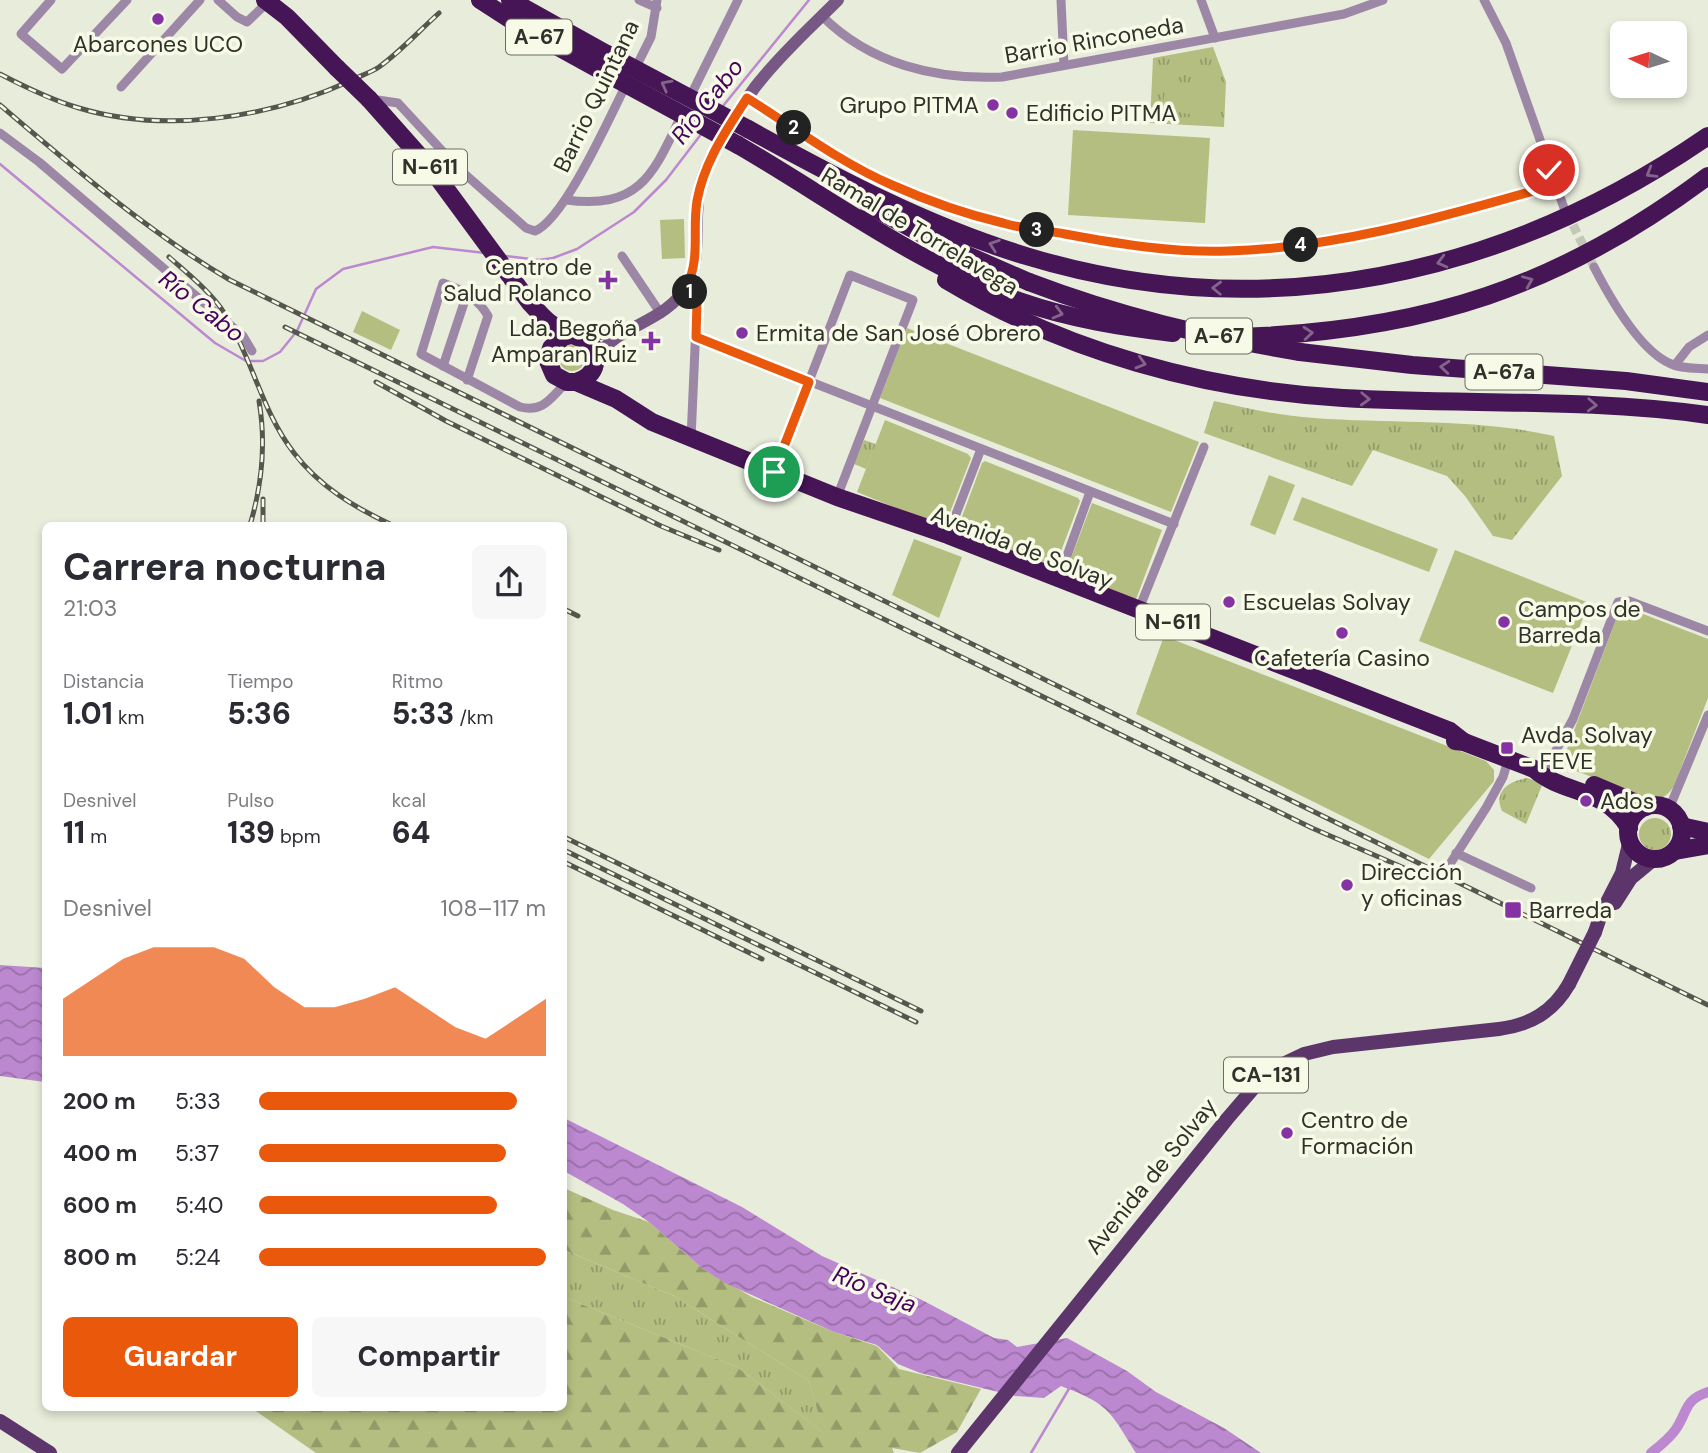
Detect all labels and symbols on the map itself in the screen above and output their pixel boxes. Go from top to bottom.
street label: Barrio Rinconeda [1002,10,1186,70]
marker: Abarcones UCO [150,11,166,27]
street label: Barrio Quintana [546,15,646,177]
road number: A-67 [506,20,572,54]
north arrow [1610,21,1687,98]
place label: Abarcones UCO [73,29,243,59]
water label: Río Cabo [664,52,750,150]
one-way arrow [661,79,674,93]
place label: Grupo PITMA [839,90,979,120]
marker: Grupo PITMA [985,97,1001,113]
place label: Edificio PITMA [1026,98,1177,128]
marker: Edificio PITMA [1004,105,1020,121]
pin: 2 [776,110,812,146]
pin [1519,140,1579,200]
road number: N-611 [393,150,467,184]
street label: Ramal de Torrelavega [816,160,1024,302]
one-way arrow [1645,165,1658,178]
pin: 3 [1020,212,1054,247]
pin: 4 [1284,228,1318,262]
one-way arrow [989,239,1001,253]
place label: Centro de Salud Polanco [443,252,592,308]
one-way arrow [1436,254,1448,268]
water label: Río Cabo [153,263,251,349]
marker: Centro de Salud Polanco [598,270,618,290]
pin: 1 [672,274,708,310]
one-way arrow [1521,275,1533,289]
one-way arrow [1211,280,1222,296]
one-way arrow [1052,304,1064,319]
place label: Lda. Begoña Amparan Ruiz [491,313,637,369]
place label: Ermita de San José Obrero [756,318,1041,348]
road number: A-67 [1186,318,1252,354]
marker: Ermita de San José Obrero [734,325,750,341]
one-way arrow [1302,326,1313,341]
marker: Lda. Begoña Amparan Ruiz [643,333,659,349]
road number: A-67a [1466,354,1542,390]
one-way arrow [1134,355,1146,370]
one-way arrow [1439,360,1450,375]
one-way arrow [1359,391,1370,406]
one-way arrow [1587,397,1598,412]
pin [744,442,804,502]
street label: Avenida de Solvay [927,498,1118,596]
place label: Escuelas Solvay [1243,587,1411,617]
marker: Escuelas Solvay [1221,594,1237,610]
place label: Campos de Barreda [1518,594,1641,650]
road number: N-611 [1136,604,1210,640]
marker: Campos de Barreda [1496,614,1512,630]
marker: Cafetería Casino [1334,625,1350,641]
place label: Cafetería Casino [1254,643,1430,673]
place label: Avda. Solvay - FEVE [1521,720,1653,776]
marker: Avda. Solvay - FEVE [1499,740,1515,756]
place label: Ados [1600,786,1654,816]
marker: Ados [1578,793,1594,809]
place label: Dirección y oficinas [1361,857,1462,913]
marker: Dirección y oficinas [1339,877,1355,893]
place label: Barreda [1529,895,1612,925]
marker: Barreda [1503,900,1523,920]
road number: CA-131 [1224,1058,1308,1092]
street label: Avenida de Solvay [1079,1092,1223,1260]
place label: Centro de Formación [1301,1105,1414,1161]
marker: Centro de Formación [1279,1125,1295,1141]
water label: Río Saja [829,1258,921,1320]

